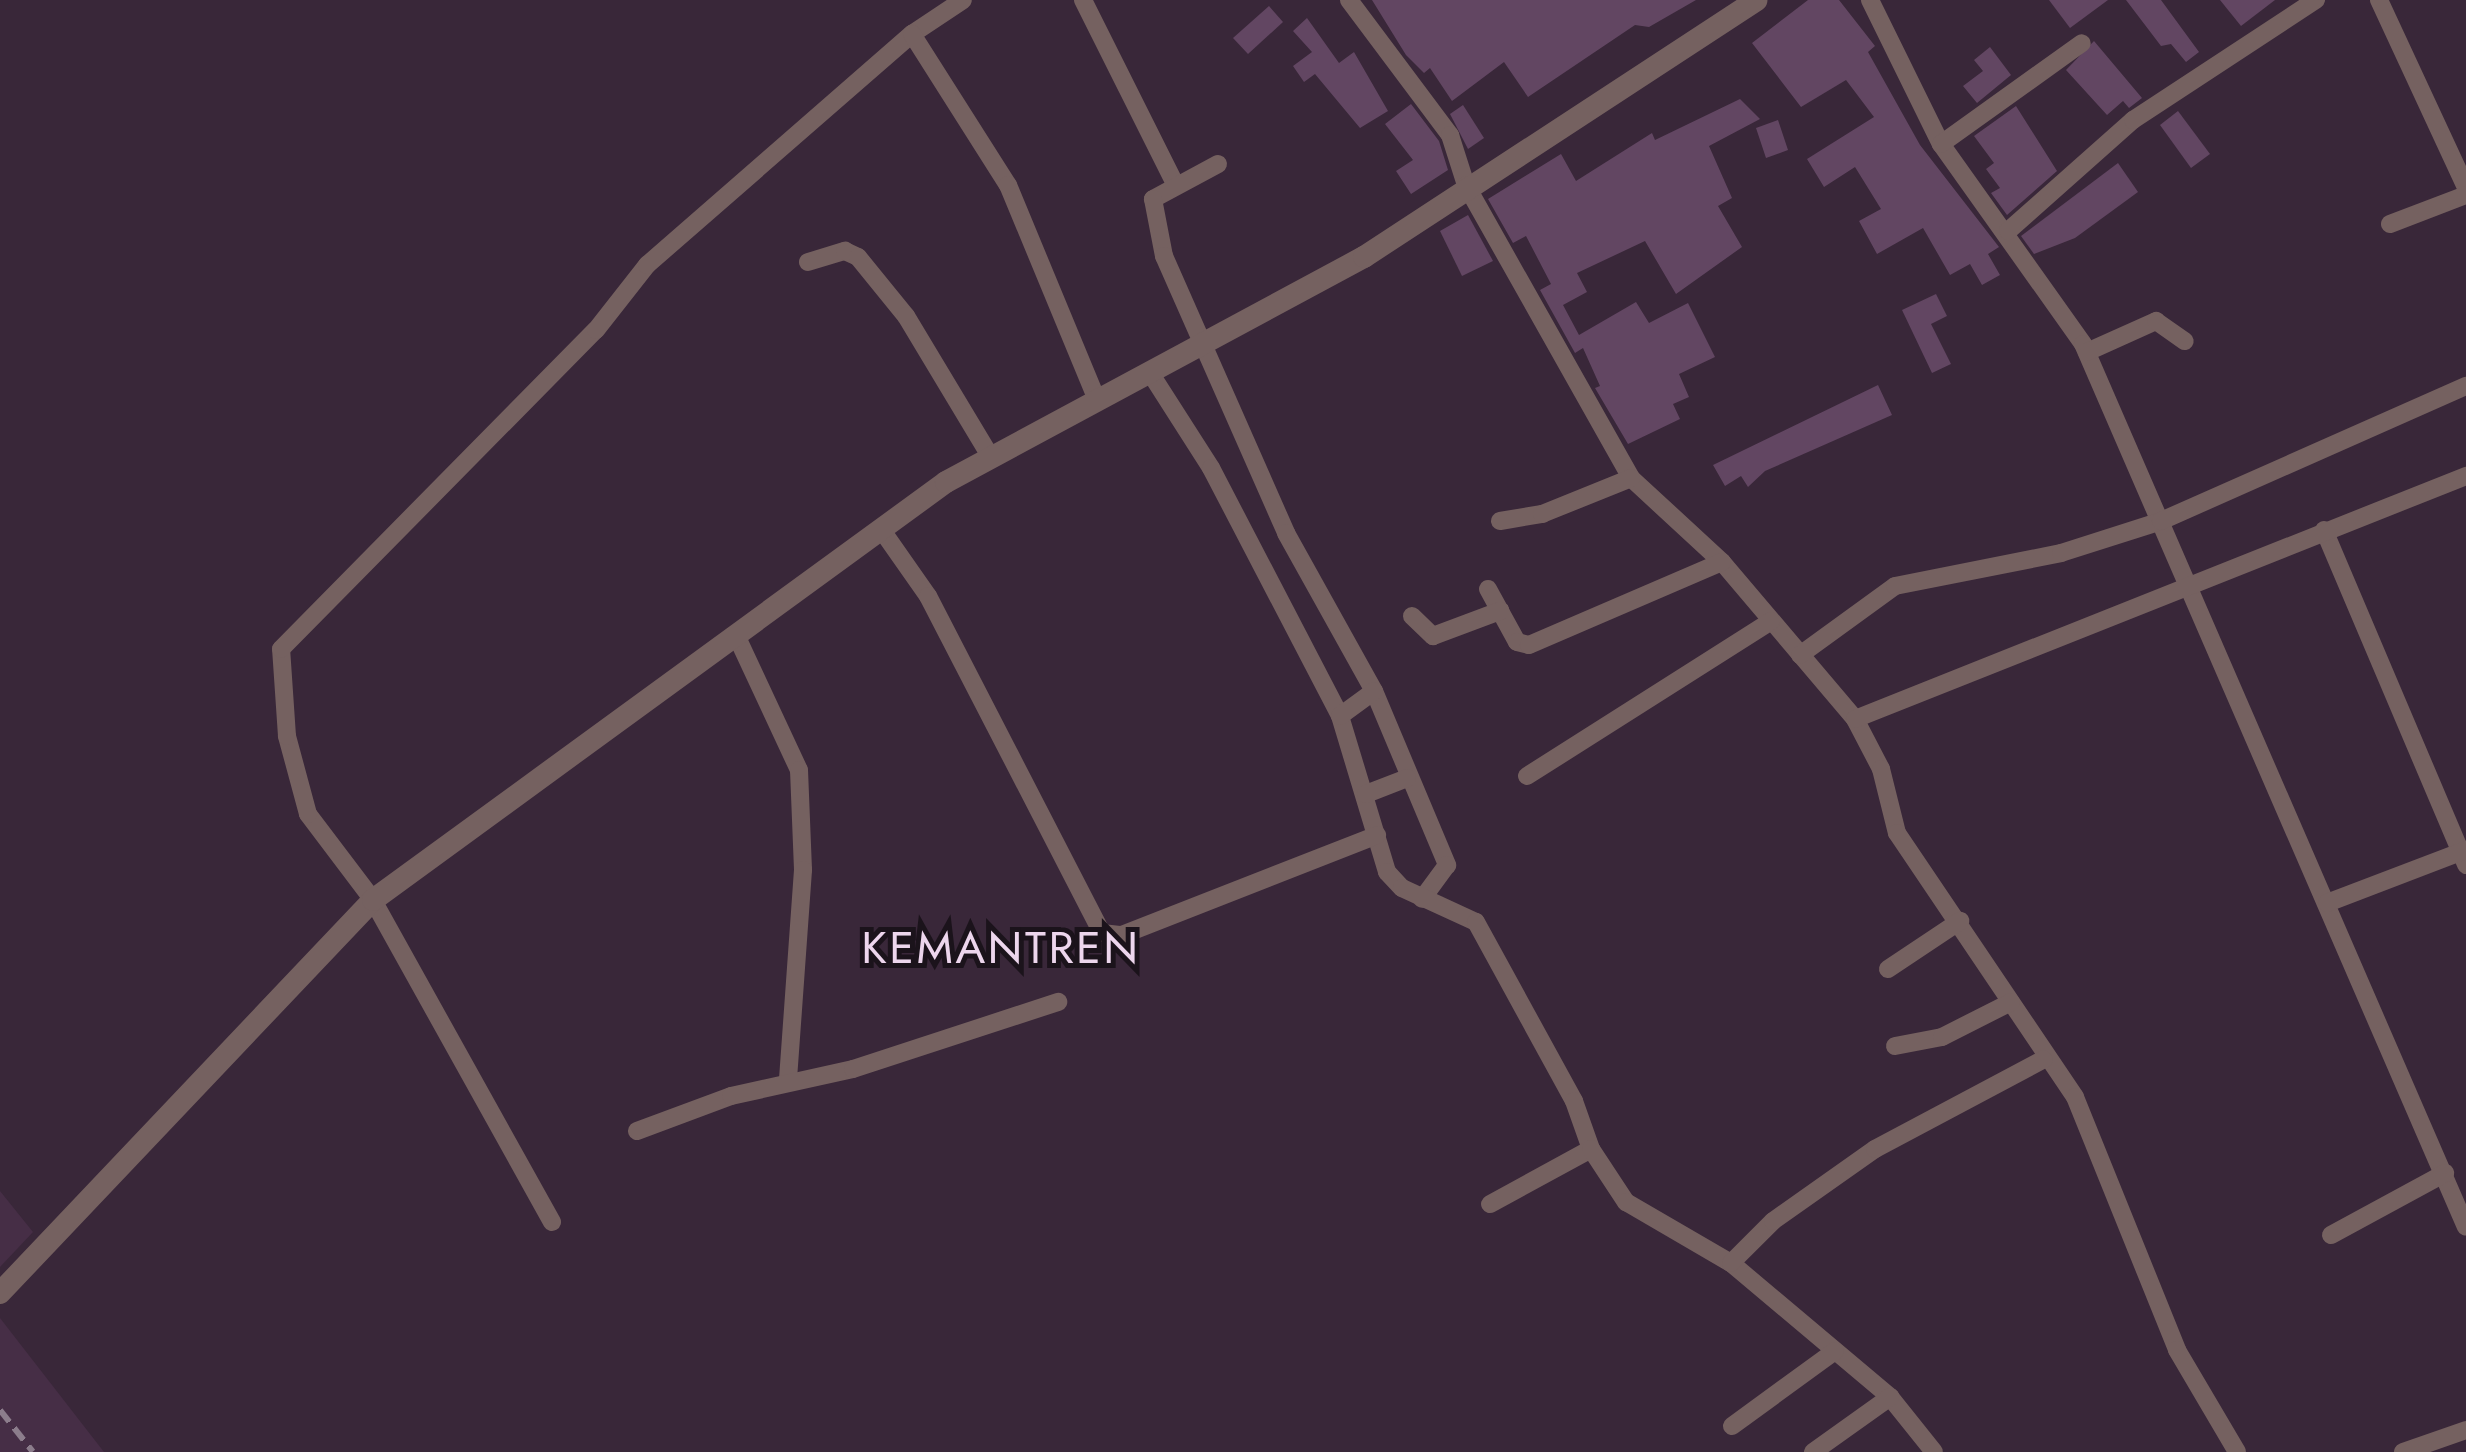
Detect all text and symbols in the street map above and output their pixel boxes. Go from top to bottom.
district label: KEMANTREN [861,921,1141,975]

